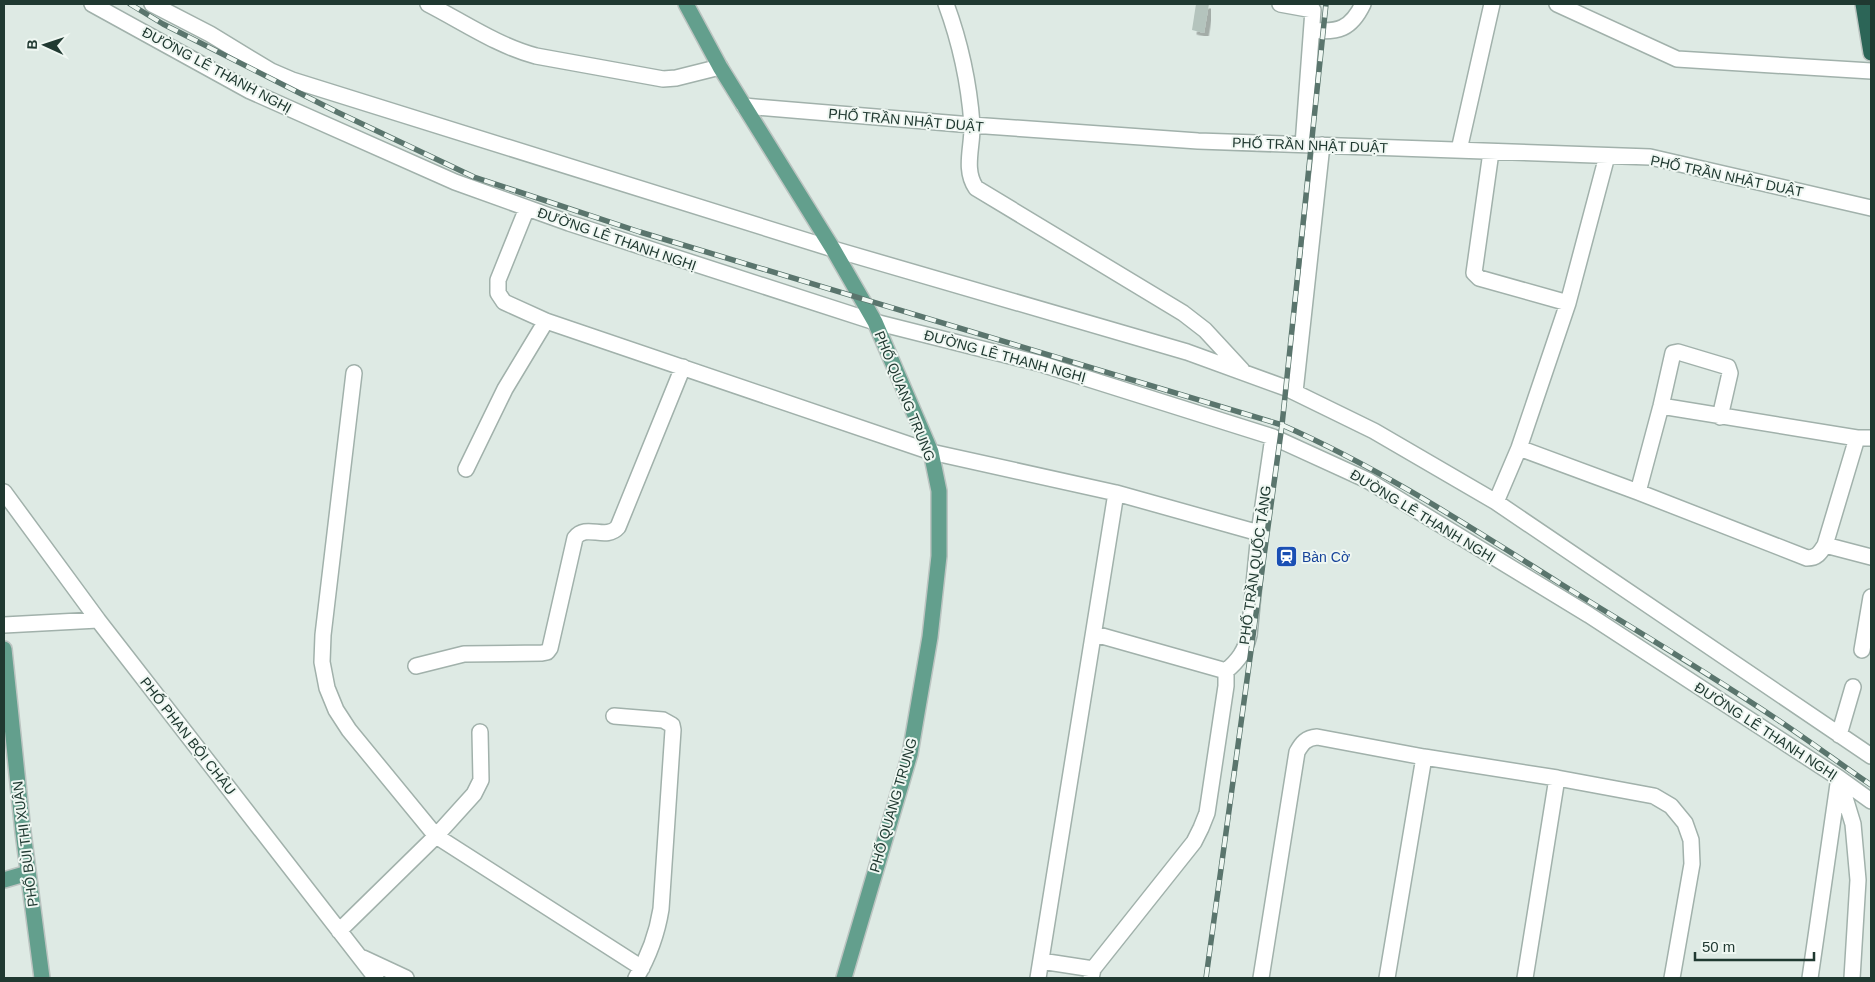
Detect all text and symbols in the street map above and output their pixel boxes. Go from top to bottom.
north arrow [20,20,70,70]
street label: ĐƯỜNG LÊ THANH NGHỊ [140,24,294,116]
text: B [24,39,40,50]
street label: PHỐ TRẦN NHẬT DUẬT [828,104,985,135]
street label: PHỐ TRẦN NHẬT DUẬT [1232,133,1389,156]
street label: PHỐ TRẦN NHẬT DUẬT [1649,151,1806,200]
street label: ĐƯỜNG LÊ THANH NGHỊ [536,204,698,274]
street label: ĐƯỜNG LÊ THANH NGHỊ [922,327,1088,385]
street label: PHỐ QUANG TRUNG [872,328,939,463]
street label: ĐƯỜNG LÊ THANH NGHỊ [1347,466,1499,566]
street label: PHỐ TRẦN QUỐC TẢNG [1235,484,1274,646]
station icon: Bàn Cờ [1274,545,1298,569]
place label: Bàn Cờ [1302,549,1350,565]
street label: PHỐ PHAN BỘI CHÂU [137,673,240,798]
street label: ĐƯỜNG LÊ THANH NGHỊ [1692,679,1840,783]
street label: PHỐ QUANG TRUNG [865,736,920,874]
street label: PHỐ BÙI THỊ XUÂN [8,780,41,908]
scale bar [1695,930,1814,962]
text: 50 m [1702,938,1735,955]

